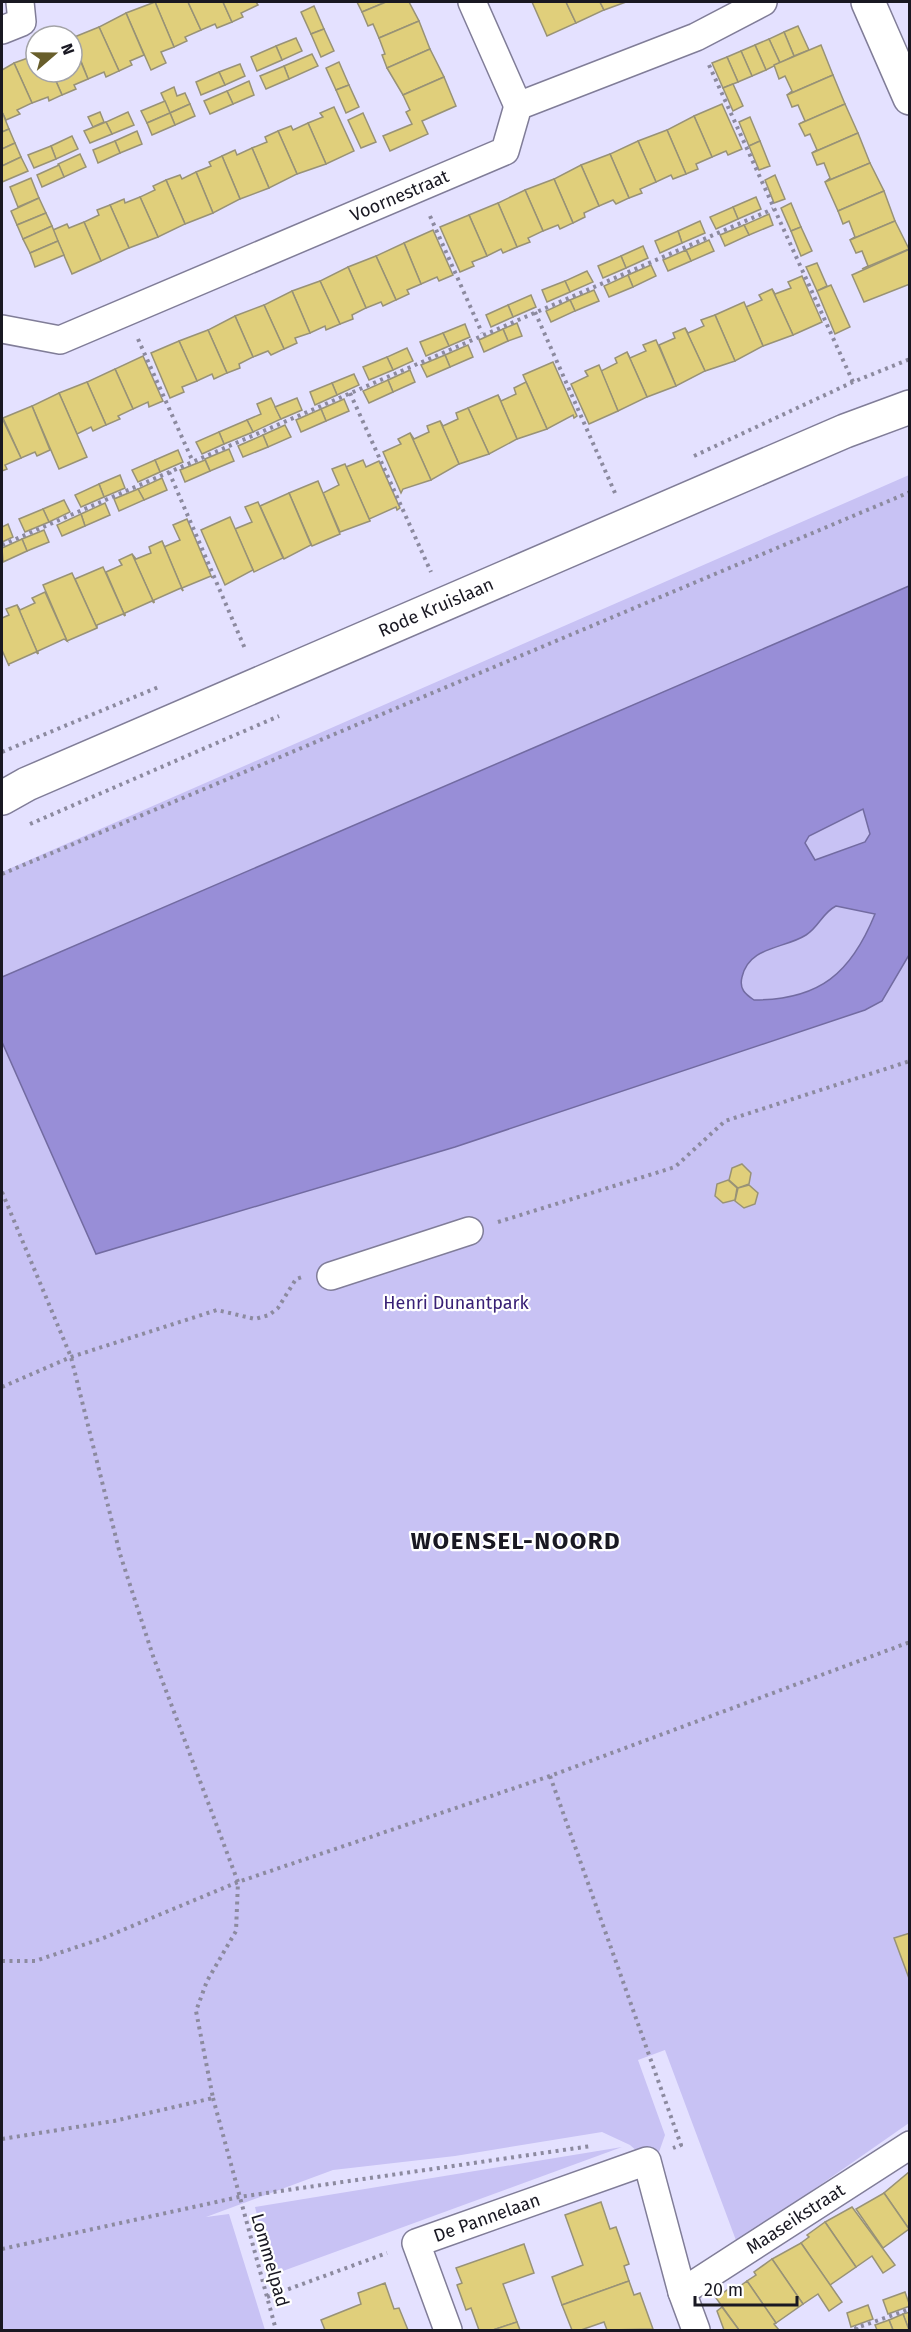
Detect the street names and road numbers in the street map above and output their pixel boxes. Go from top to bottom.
street label: Voornestraat [347,165,453,226]
street label: Rode Kruislaan [375,573,497,642]
street label: Maaseikstraat [742,2179,849,2259]
street label: De Pannelaan [431,2189,543,2247]
street label: Lommelpad [246,2211,294,2309]

